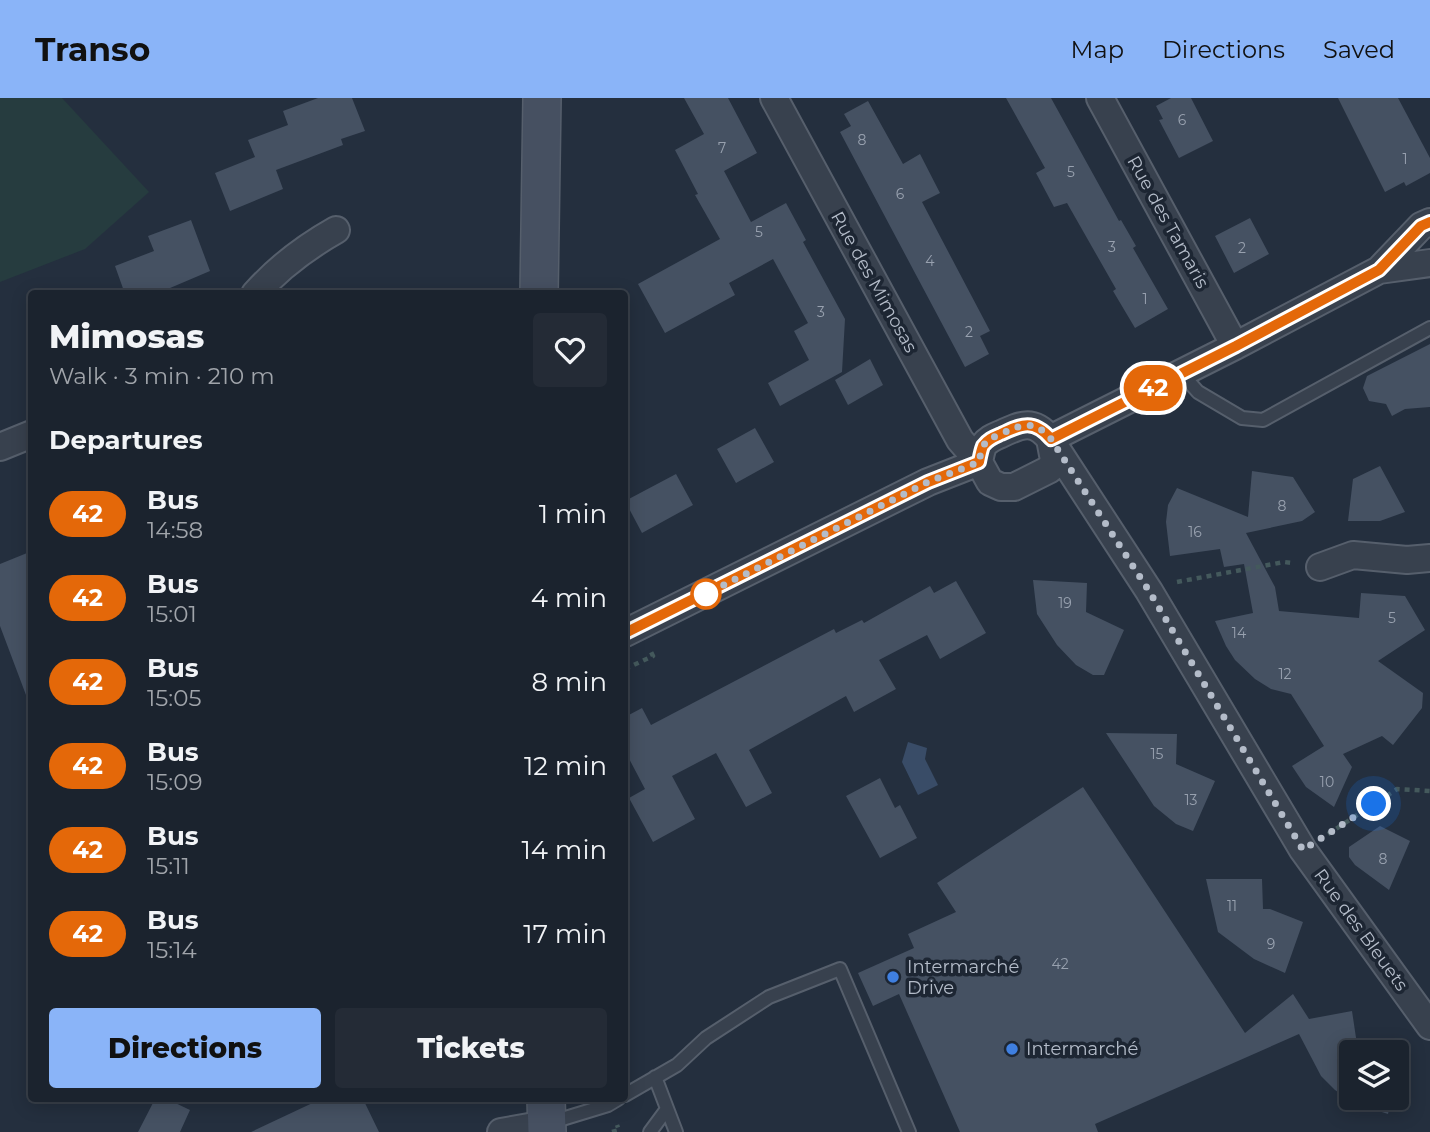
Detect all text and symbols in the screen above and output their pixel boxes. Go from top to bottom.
text: Transo [35,29,150,69]
text: Map [1071,35,1124,64]
text: Directions [1162,35,1285,64]
text: Saved [1323,35,1395,64]
house number: 6 [1178,111,1187,129]
house number: 8 [858,131,867,149]
house number: 7 [718,139,726,157]
house number: 1 [1402,150,1408,168]
street label: Rue des Tamaris [1122,152,1214,292]
house number: 5 [1067,163,1075,181]
house number: 6 [896,185,905,203]
street label: Rue des Mimosas [826,208,922,357]
house number: 5 [755,223,763,241]
house number: 3 [1108,238,1116,256]
house number: 2 [1238,239,1246,257]
house number: 4 [925,252,935,270]
house number: 1 [1142,290,1148,308]
house number: 3 [817,303,825,321]
button: heart [533,313,607,387]
text: Mimosas [49,316,204,356]
house number: 2 [965,323,973,341]
text: Walk · 3 min · 210 m [49,362,275,390]
line badge: 42 [1122,365,1184,411]
text: 42 [1138,373,1168,402]
text: Departures [49,424,203,456]
text: Bus [147,484,199,516]
house number: 8 [1278,497,1287,515]
text: 1 min [539,498,607,530]
text: 42 [72,499,103,528]
text: 14:58 [147,516,203,544]
house number: 16 [1188,523,1202,541]
text: Bus [147,568,199,600]
unlabelled marker [691,579,721,609]
text: 4 min [531,582,607,614]
text: 42 [72,583,103,612]
house number: 19 [1058,594,1072,612]
text: 15:01 [147,600,197,628]
house number: 5 [1388,609,1396,627]
house number: 14 [1232,624,1247,642]
text: Bus [147,652,199,684]
house number: 12 [1278,665,1292,683]
text: 8 min [531,666,607,698]
text: 42 [72,667,103,696]
text: 15:05 [147,684,201,712]
text: Bus [147,736,199,768]
house number: 15 [1151,745,1164,763]
text: 12 min [524,750,607,782]
text: 42 [72,751,103,780]
text: 15:09 [147,768,202,796]
house number: 10 [1320,773,1334,791]
your location [1356,786,1391,821]
house number: 13 [1185,791,1198,809]
text: Bus [147,820,199,852]
text: 14 min [521,834,607,866]
text: 42 [72,835,103,864]
house number: 8 [1379,850,1388,868]
text: 15:11 [147,852,190,880]
street label: Rue des Bleuets [1309,865,1413,996]
house number: 11 [1227,897,1237,915]
text: Bus [147,904,199,936]
text: 17 min [523,918,607,950]
text: 42 [72,919,103,948]
house number: 9 [1267,935,1275,953]
text: 15:14 [147,936,197,964]
house number: 42 [1051,955,1069,973]
place label: Intermarché Drive [907,956,1019,999]
marker: Intermarché Drive [885,969,901,985]
button: Directions [49,1008,321,1088]
button: Tickets [335,1008,607,1088]
place label: Intermarché [1026,1038,1138,1060]
map controls [1339,1040,1409,1110]
button: layers [1339,1040,1409,1110]
marker: Intermarché [1004,1041,1020,1057]

